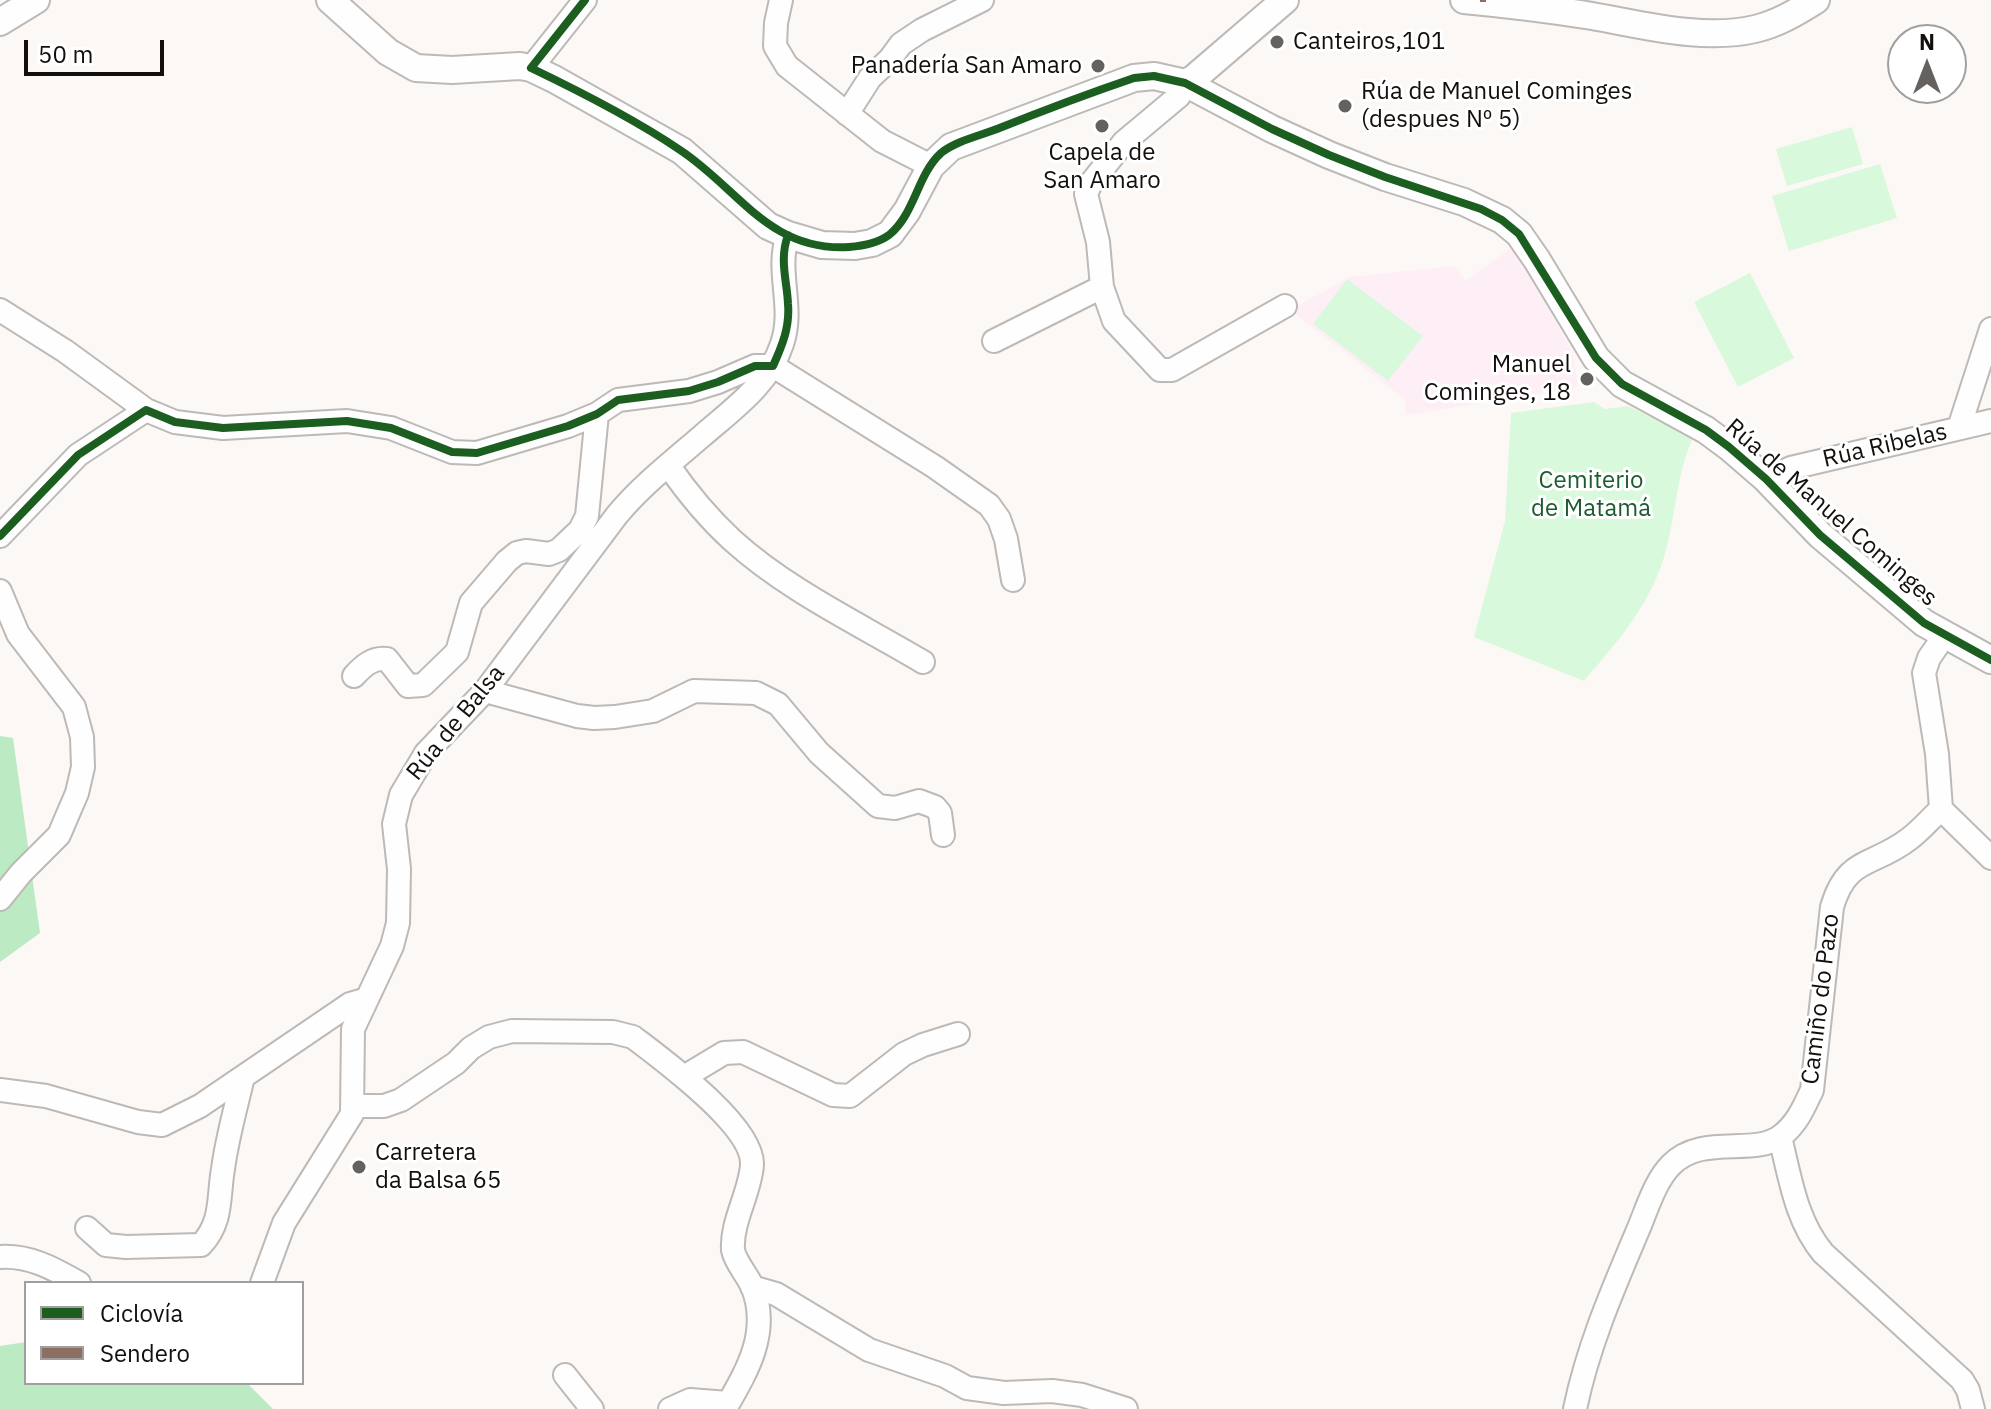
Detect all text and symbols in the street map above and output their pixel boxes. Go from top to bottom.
scale bar [28,24,168,74]
north arrow [1887,24,1967,104]
text: N [1919,27,1935,56]
place label: Canteiros,101 [1293,28,1445,56]
marker: Canteiros,101 [1268,33,1286,51]
text: 50 m [38,38,93,70]
place label: Panadería San Amaro [851,52,1082,80]
marker: Panadería San Amaro [1089,57,1107,75]
place label: Rúa de Manuel Cominges (despues Nº 5) [1361,78,1632,134]
marker: Rúa de Manuel Cominges (despues Nº 5) [1336,97,1354,115]
marker: Capela de San Amaro [1093,117,1111,135]
place label: Capela de San Amaro [1043,139,1161,195]
place label: Manuel Cominges, 18 [1424,351,1571,407]
marker: Manuel Cominges, 18 [1578,370,1596,388]
street label: Rúa de Manuel Cominges [1719,413,1943,613]
street label: Rúa Ribelas [1820,418,1950,474]
park label: Cemiterio de Matamá [1531,467,1651,523]
street label: Rúa de Balsa [401,660,511,786]
street label: Camiño do Pazo [1796,912,1846,1086]
place label: Carretera da Balsa 65 [375,1139,501,1195]
marker: Carretera da Balsa 65 [350,1158,368,1176]
legend [24,1281,304,1385]
text: Ciclovía [100,1297,183,1329]
text: Sendero [100,1337,190,1369]

